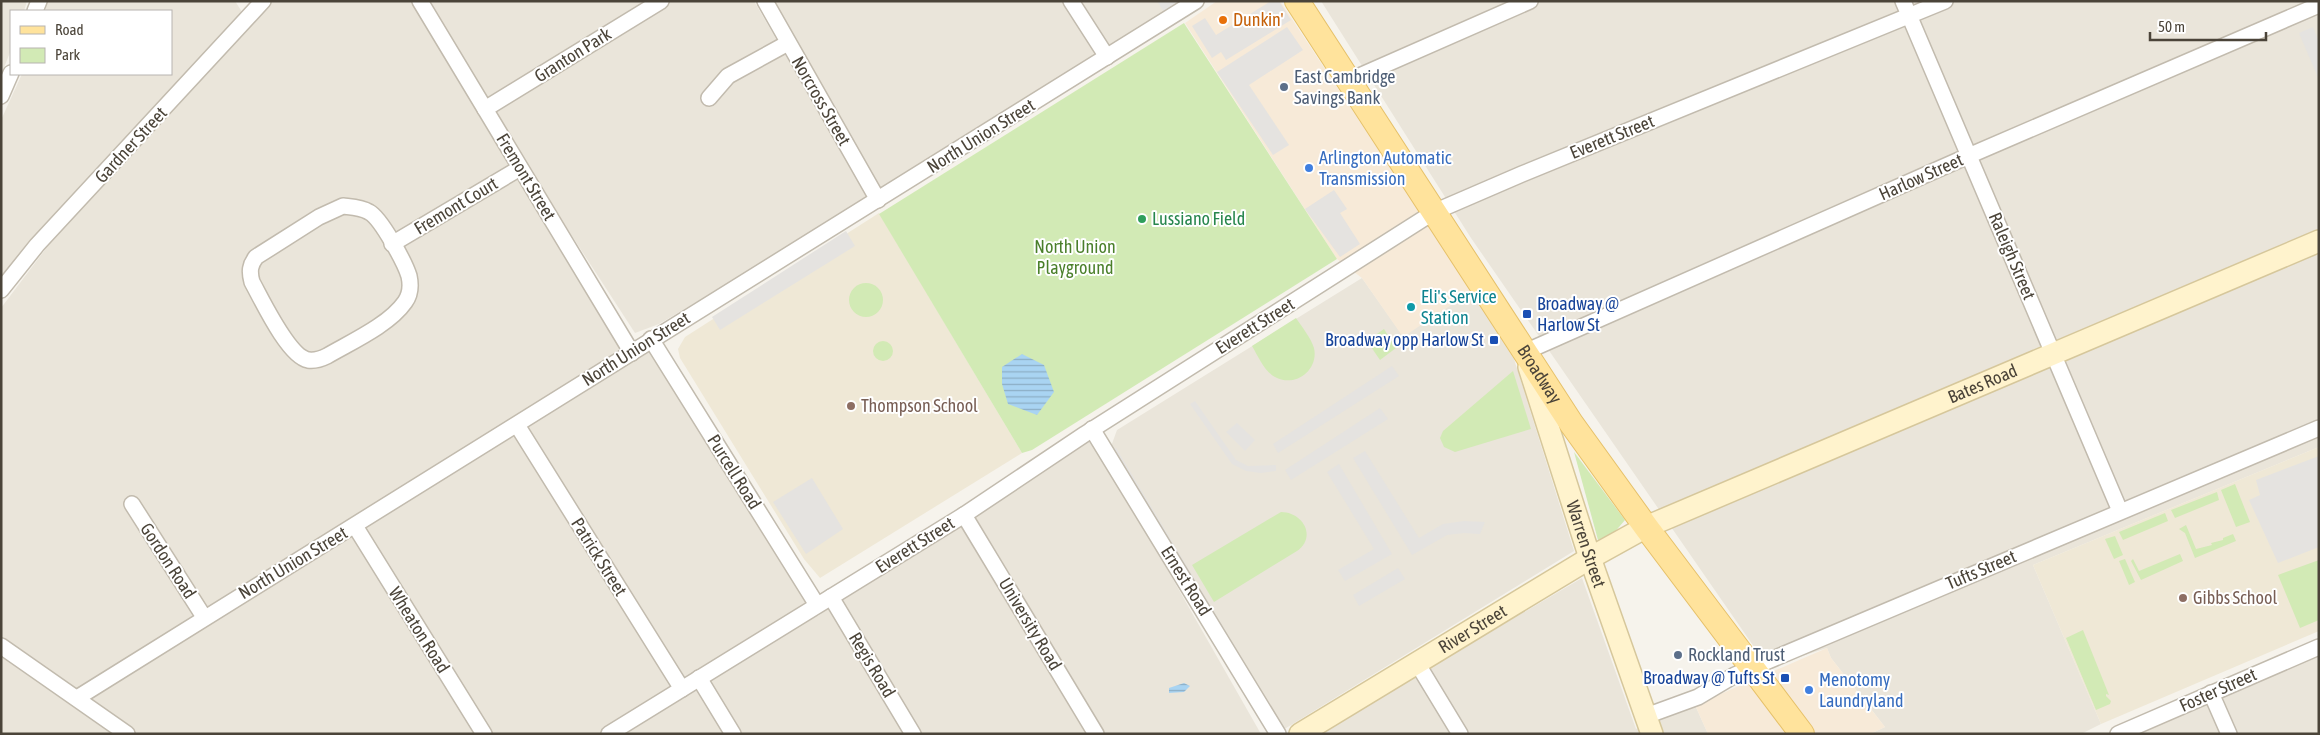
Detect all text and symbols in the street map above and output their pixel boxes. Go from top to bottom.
place label: Dunkin' [1233,9,1283,30]
legend [10,10,172,75]
scale bar [2150,10,2266,42]
marker: Dunkin' [1217,14,1229,26]
text: 50 m [2158,18,2185,35]
text: Road [55,21,84,38]
street label: Granton Park [531,23,615,86]
text: Park [55,46,80,63]
street label: Norcross Street [787,52,855,149]
place label: East Cambridge Savings Bank [1294,66,1396,108]
marker: East Cambridge Savings Bank [1278,81,1290,93]
street label: North Union Street [923,94,1039,177]
street label: Gardner Street [90,102,171,187]
street label: Everett Street [1567,110,1657,163]
street label: Fremont Street [492,129,561,224]
place label: Arlington Automatic Transmission [1319,147,1452,189]
street label: Harlow Street [1876,149,1966,204]
marker: Arlington Automatic Transmission [1303,162,1315,174]
street label: Fremont Court [410,172,501,239]
place label: Lussiano Field [1152,208,1245,229]
street label: Raleigh Street [1985,209,2040,303]
marker: Lussiano Field [1136,213,1148,225]
park label: North Union Playground [1034,236,1116,278]
place label: Eli's Service Station [1421,286,1497,328]
street label: Everett Street [1211,293,1298,358]
place label: Broadway @ Harlow St [1537,293,1619,335]
marker: Eli's Service Station [1405,301,1417,313]
street label: North Union Street [578,307,694,390]
marker: Broadway @ Harlow St [1521,308,1533,320]
place label: Broadway opp Harlow St [1325,329,1484,350]
marker: Broadway opp Harlow St [1488,334,1500,346]
street label: Broadway [1513,341,1566,407]
street label: Bates Road [1945,359,2020,407]
place label: Thompson School [861,395,978,416]
marker: Thompson School [845,400,857,412]
street label: Purcell Road [703,431,766,513]
street label: Warren Street [1562,498,1611,590]
street label: Everett Street [871,512,958,577]
street label: Patrick Street [567,514,632,600]
street label: Gordon Road [136,519,201,602]
street label: North Union Street [235,522,351,603]
street label: Ernest Road [1157,542,1216,619]
street label: Tufts Street [1943,545,2019,594]
street label: University Road [995,574,1066,674]
street label: Wheaton Road [385,583,454,677]
place label: Gibbs School [2193,587,2277,608]
marker: Gibbs School [2177,592,2189,604]
street label: River Street [1435,600,1510,657]
street label: Regis Road [845,628,900,701]
place label: Rockland Trust [1688,644,1785,665]
marker: Rockland Trust [1672,649,1684,661]
street label: Foster Street [2176,663,2260,716]
place label: Broadway @ Tufts St [1643,667,1775,688]
place label: Menotomy Laundryland [1819,669,1903,711]
marker: Broadway @ Tufts St [1779,672,1791,684]
marker: Menotomy Laundryland [1803,684,1815,696]

